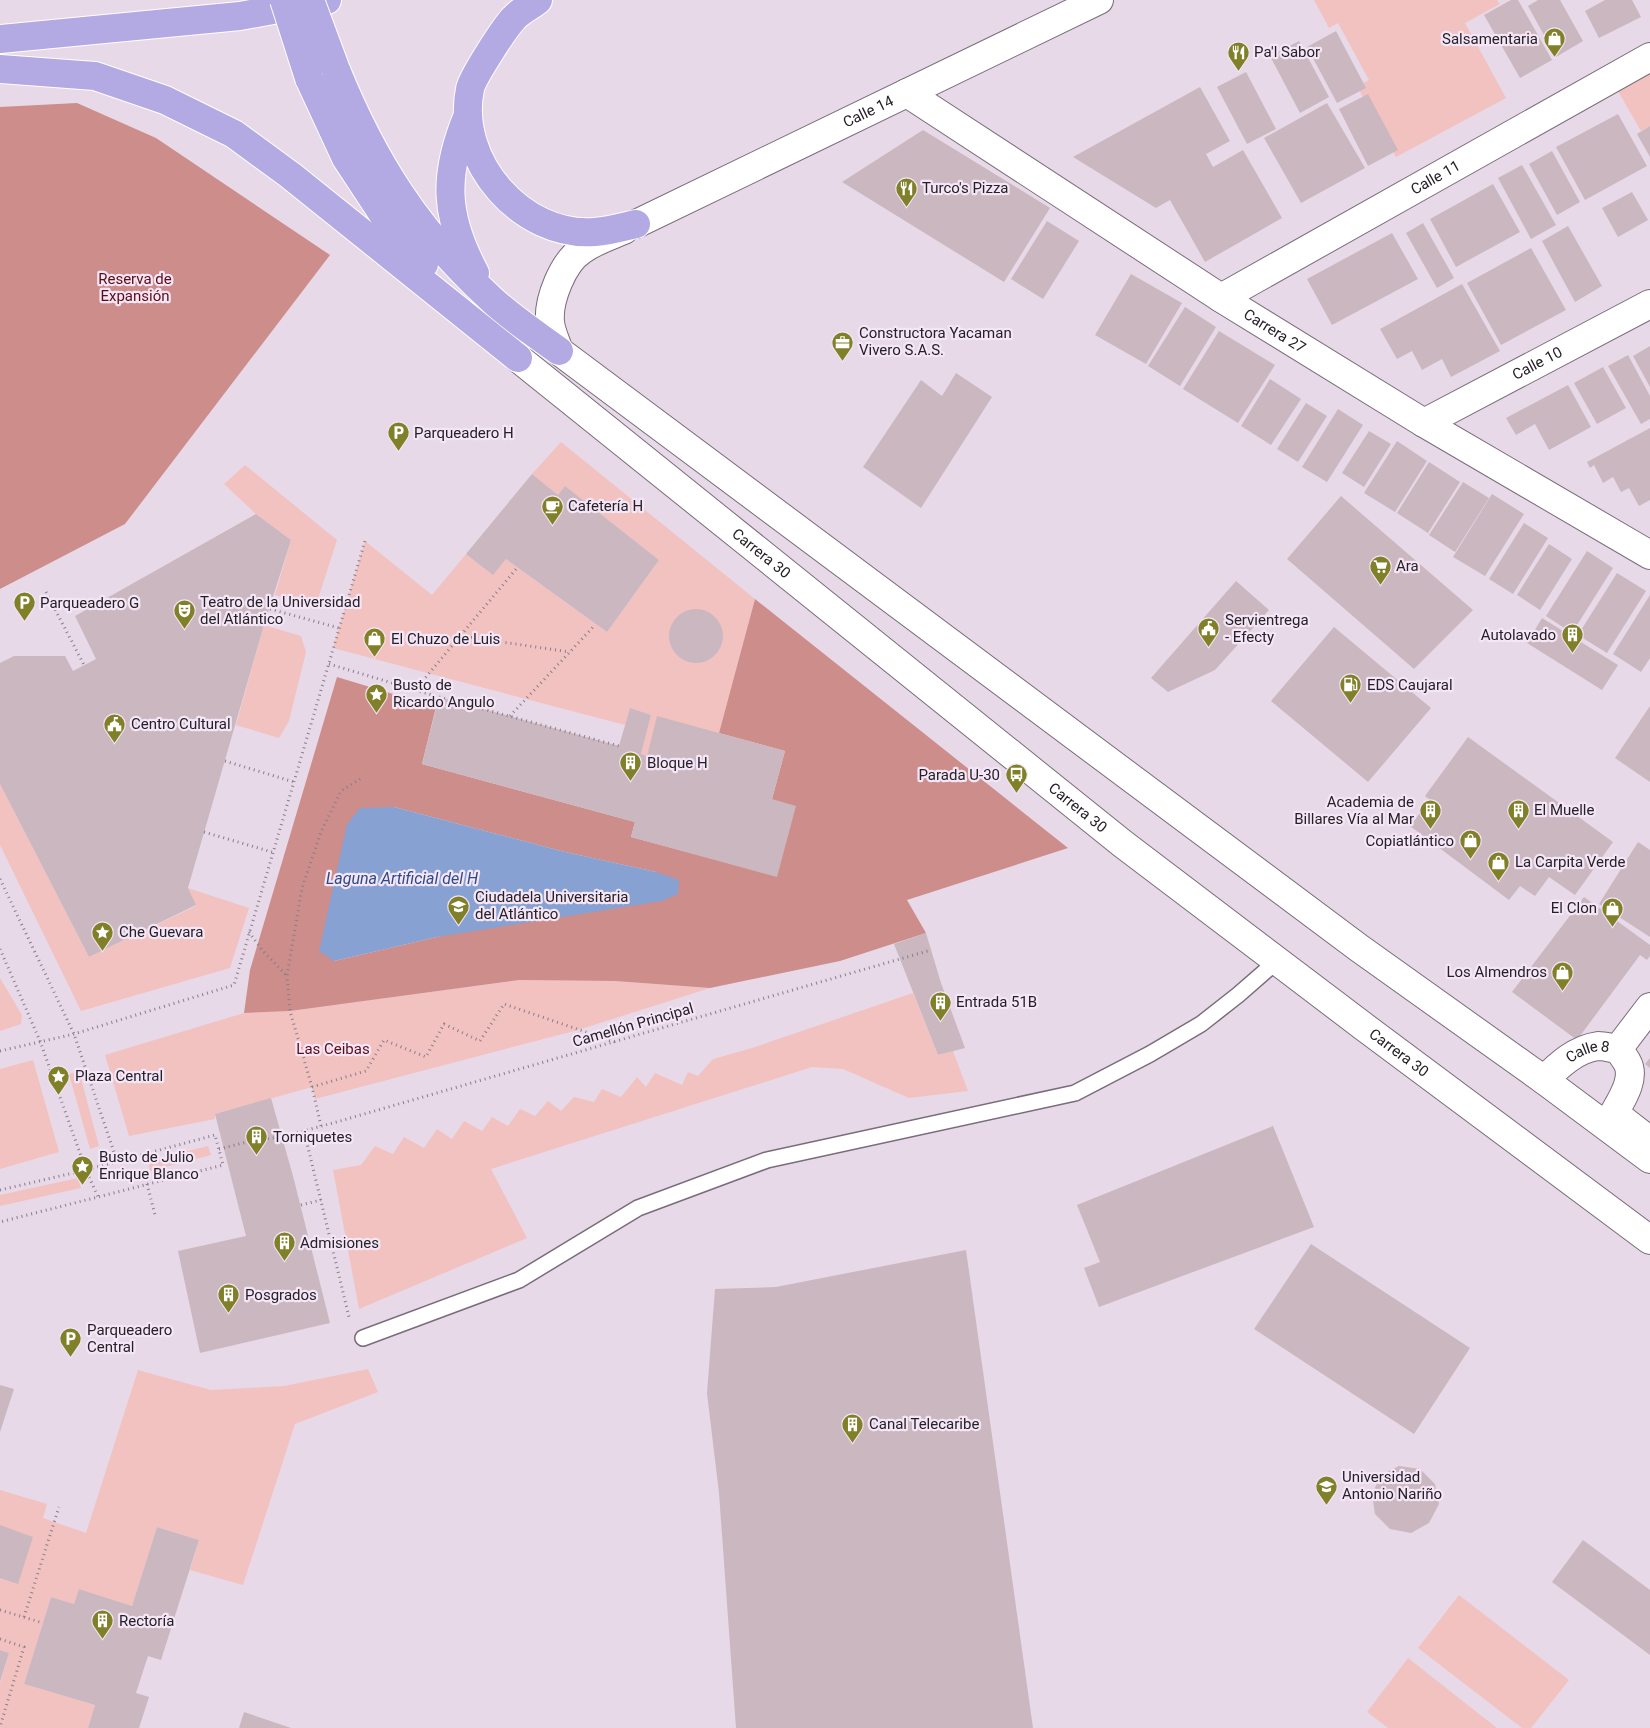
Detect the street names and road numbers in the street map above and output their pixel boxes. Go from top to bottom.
street label: Calle 14 [840,92,897,131]
street label: Calle 11 [1408,156,1463,199]
street label: Carrera 27 [1240,305,1309,357]
street label: Calle 10 [1509,343,1565,384]
street label: Carrera 30 [728,525,794,582]
street label: Carrera 30 [1045,779,1111,836]
street label: Camellón Principal [570,999,696,1051]
street label: Carrera 30 [1366,1025,1432,1081]
street label: Calle 8 [1562,1037,1611,1067]

